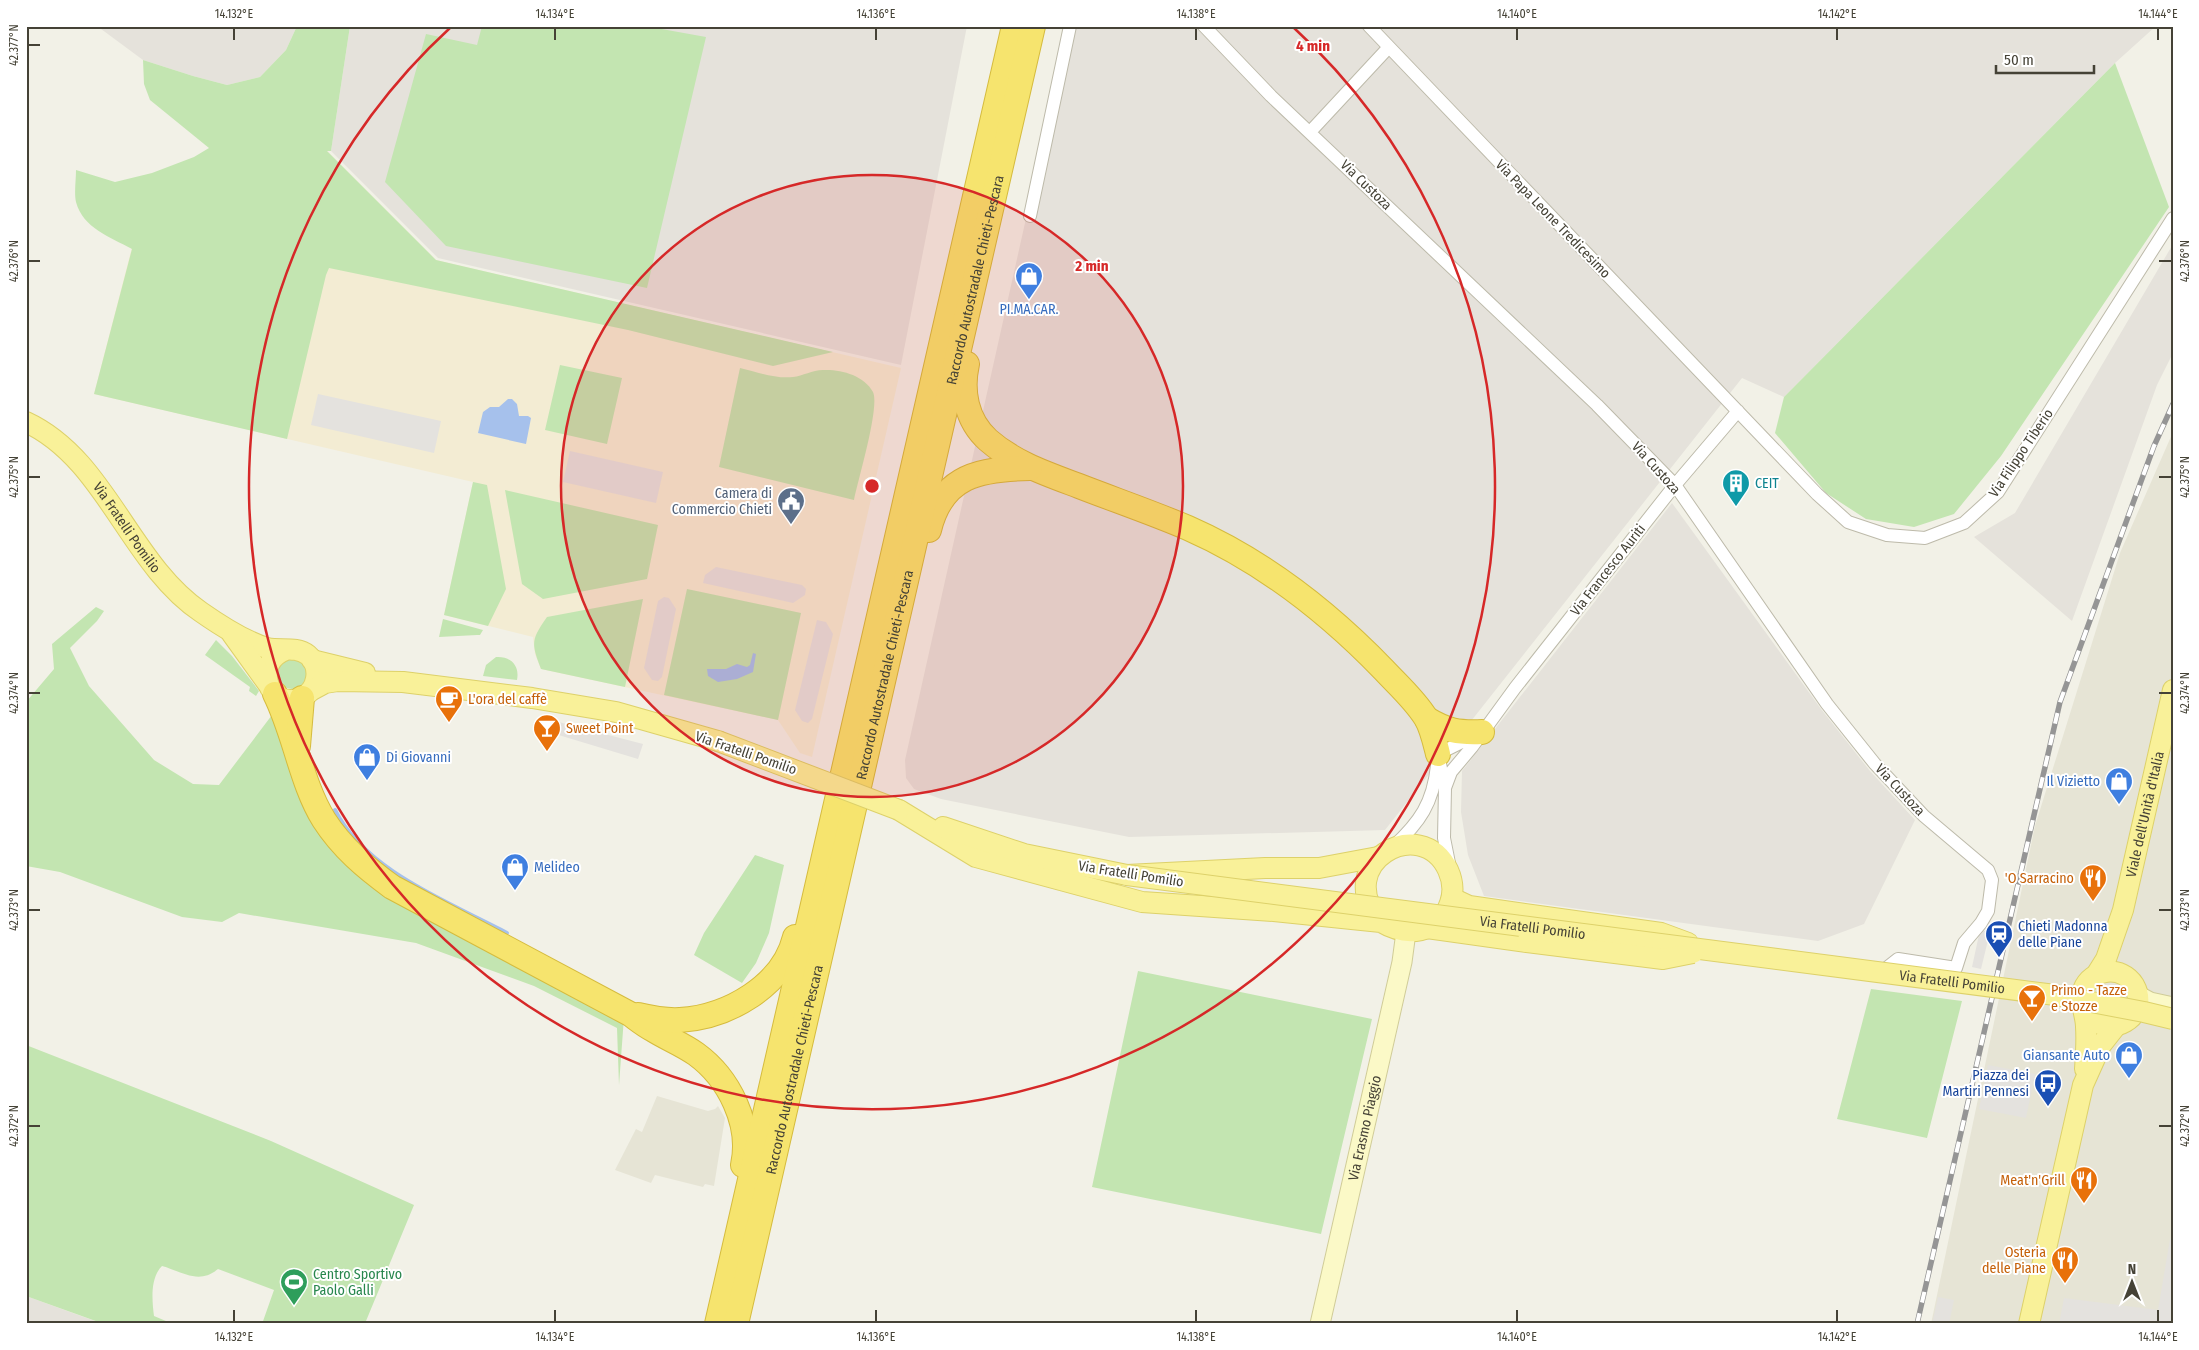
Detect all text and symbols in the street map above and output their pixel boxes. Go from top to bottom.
text: 14.132°E [215,7,254,21]
text: 14.134°E [536,7,575,21]
text: 14.136°E [856,7,896,21]
text: 14.138°E [1176,7,1216,21]
text: 14.140°E [1497,7,1537,21]
text: 14.142°E [1818,7,1857,21]
text: 14.144°E [2138,7,2178,21]
text: 42.377°N [7,24,21,66]
text: 4 min [1296,37,1330,55]
scale bar [1996,42,2094,74]
text: 50 m [2004,51,2034,69]
street label: Via Custoza [1337,156,1395,214]
street label: Via Papa Leone Tredicesimo [1492,156,1614,282]
street label: Raccordo Autostradale Chieti-Pescara [943,173,1007,386]
text: 42.376°N [7,240,21,282]
text: 42.376°N [2178,240,2192,282]
text: 2 min [1074,257,1109,275]
shop icon: PI.MA.CAR. [1014,261,1044,300]
place label: PI.MA.CAR. [999,301,1059,318]
street label: Via Filippo Tiberio [1985,406,2057,500]
street label: Via Custoza [1628,438,1684,498]
text: 42.375°N [7,456,21,498]
text: 42.375°N [2178,456,2192,498]
building icon: CEIT [1721,468,1751,507]
place label: CEIT [1755,475,1779,492]
centre of rings [863,477,881,495]
street label: Via Fratelli Pomilio [90,479,164,576]
place label: Camera di Commercio Chieti [672,485,772,518]
public building icon: Camera di Commercio Chieti [776,486,806,525]
street label: Via Francesco Auriti [1567,521,1649,619]
street label: Raccordo Autostradale Chieti-Pescara [852,568,917,781]
text: 42.374°N [7,672,21,714]
text: 42.374°N [2178,672,2192,714]
cafe icon: L'ora del caffè [434,684,464,723]
place label: L'ora del caffè [468,691,547,708]
bar icon: Sweet Point [532,713,562,752]
place label: Sweet Point [566,720,634,737]
street label: Via Fratelli Pomilio [693,728,799,778]
shop icon: Di Giovanni [352,742,382,781]
place label: Di Giovanni [386,749,451,766]
street label: Viale dell'Unità d'Italia [2122,749,2167,879]
street label: Via Custoza [1872,760,1928,820]
shop icon: Il Vizietto [2104,766,2134,805]
place label: Il Vizietto [2046,773,2100,790]
shop icon: Melideo [500,852,530,891]
street label: Via Fratelli Pomilio [1077,857,1185,891]
place label: Melideo [534,859,580,876]
restaurant icon: 'O Sarracino [2078,863,2108,902]
place label: 'O Sarracino [2005,870,2074,887]
text: 42.373°N [7,889,21,931]
text: 42.373°N [2178,889,2192,931]
street label: Via Fratelli Pomilio [1479,912,1587,943]
place label: Chieti Madonna delle Piane [2018,918,2108,951]
station icon: Chieti Madonna delle Piane [1984,919,2014,958]
street label: Raccordo Autostradale Chieti-Pescara [762,963,826,1176]
street label: Via Fratelli Pomilio [1898,966,2006,997]
place label: Primo - Tazze e Stozze [2051,982,2127,1015]
bar icon: Primo - Tazze e Stozze [2017,983,2047,1022]
shop icon: Giansante Auto [2114,1040,2144,1079]
place label: Giansante Auto [2023,1047,2110,1064]
place label: Piazza dei Martiri Pennesi [1942,1067,2029,1100]
bus stop icon: Piazza dei Martiri Pennesi [2033,1068,2063,1107]
street label: Via Erasmo Piaggio [1344,1074,1385,1182]
text: 42.372°N [7,1105,21,1147]
text: 42.372°N [2178,1105,2192,1147]
restaurant icon: Meat'n'Grill [2069,1165,2099,1204]
place label: Meat'n'Grill [2000,1172,2065,1189]
place label: Osteria delle Piane [1982,1244,2046,1277]
restaurant icon: Osteria delle Piane [2050,1245,2080,1284]
north arrow [2106,1258,2156,1308]
text: N [2128,1261,2136,1278]
place label: Centro Sportivo Paolo Galli [313,1266,402,1299]
sports icon: Centro Sportivo Paolo Galli [279,1267,309,1306]
text: 14.132°E [215,1330,254,1344]
text: 14.134°E [536,1330,575,1344]
text: 14.136°E [856,1330,896,1344]
text: 14.138°E [1176,1330,1216,1344]
text: 14.140°E [1497,1330,1537,1344]
text: 14.142°E [1818,1330,1857,1344]
text: 14.144°E [2138,1330,2178,1344]

